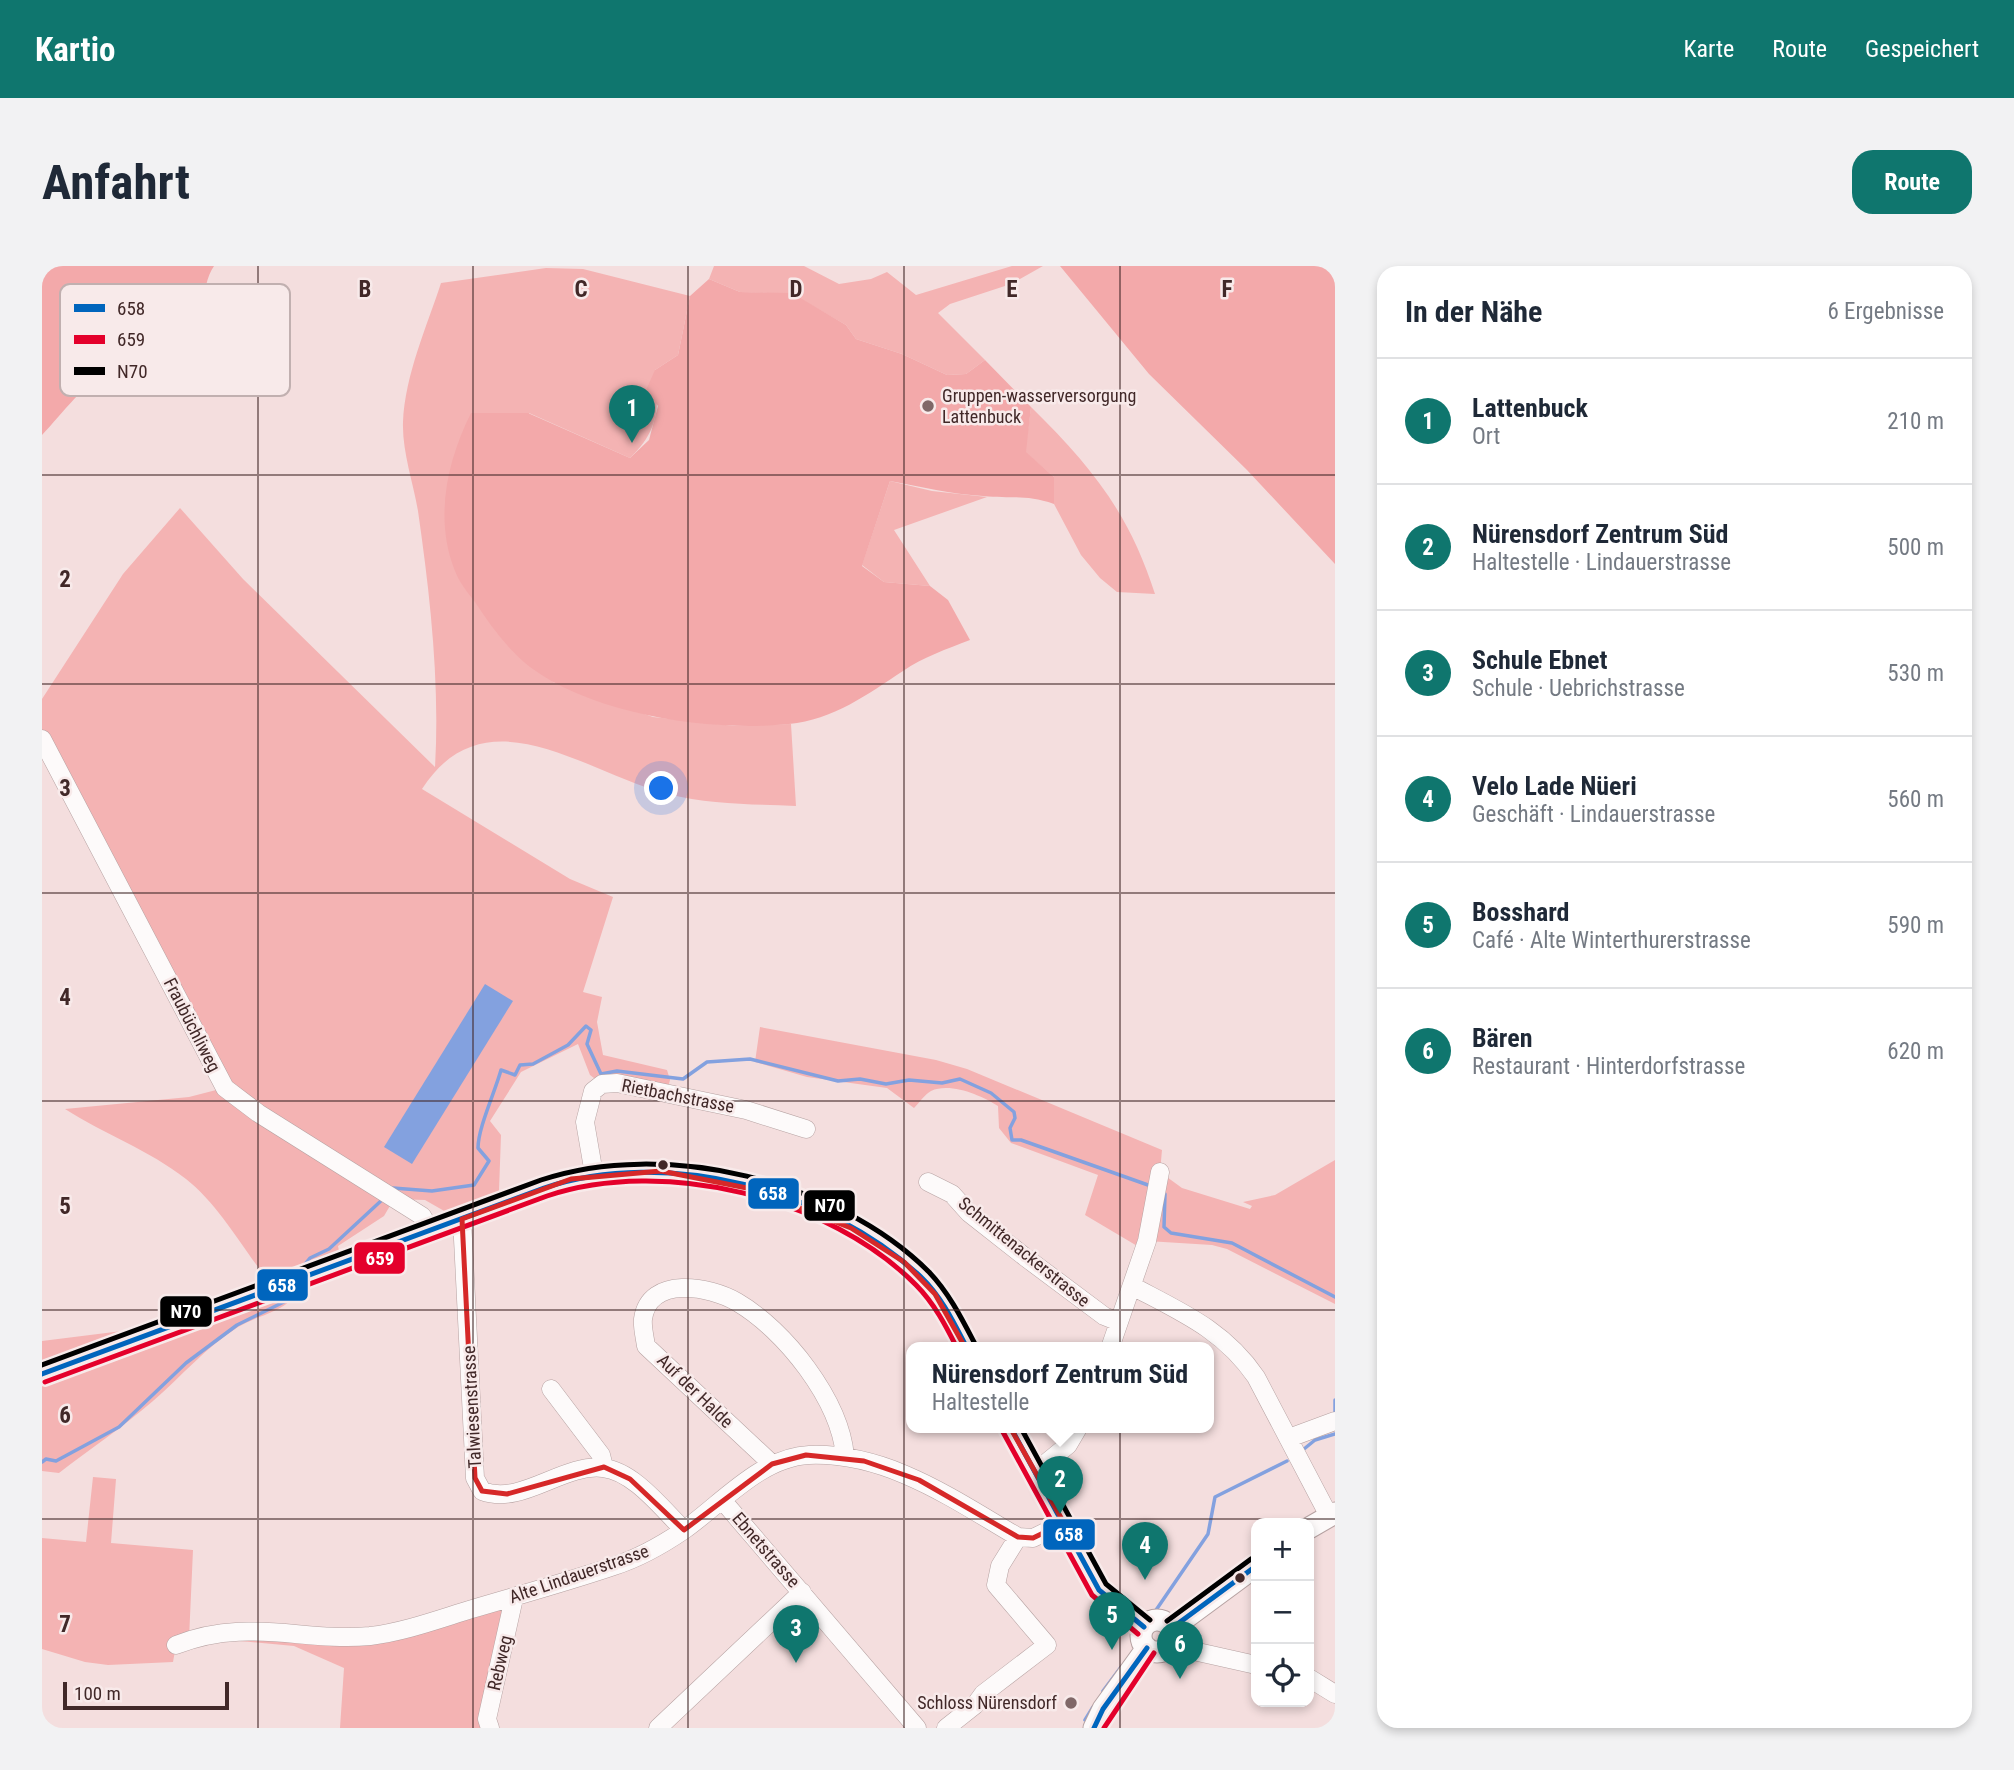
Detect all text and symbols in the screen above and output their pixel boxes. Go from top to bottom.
text: Kartio [35,30,115,69]
text: Karte [1684,35,1734,63]
text: Route [1772,35,1827,63]
text: Gespeichert [1865,35,1979,63]
button: Route [1852,150,1972,214]
text: Anfahrt [42,154,190,211]
text: B [359,276,371,303]
text: C [574,276,588,303]
text: D [790,276,803,303]
text: E [1006,276,1018,303]
text: F [1222,276,1233,303]
legend [60,284,290,396]
text: In der Nähe [1405,294,1542,329]
text: 658 [117,297,145,320]
text: 6 Ergebnisse [1827,298,1944,325]
text: 659 [117,328,145,351]
text: N70 [117,360,148,383]
pin: 1 [609,385,655,443]
place label: Gruppen-wasserversorgung Lattenbuck [942,385,1136,427]
text: Lattenbuck [1472,393,1588,423]
marker: Gruppen-wasserversorgung Lattenbuck [920,398,936,414]
text: 1 [1422,408,1434,435]
text: 210 m [1887,408,1944,435]
text: Ort [1472,423,1500,450]
text: Nürensdorf Zentrum Süd [1472,519,1728,549]
text: 2 [1422,534,1434,561]
text: 500 m [1887,534,1944,561]
text: Haltestelle · Lindauerstrasse [1472,549,1731,576]
text: 2 [59,566,71,593]
text: Schule Ebnet [1472,645,1607,675]
text: 3 [1422,660,1434,687]
text: 530 m [1887,660,1944,687]
text: Schule · Uebrichstrasse [1472,675,1685,702]
your location [644,771,678,805]
text: Velo Lade Nüeri [1472,771,1637,801]
text: 3 [59,775,71,802]
text: 4 [1422,786,1434,813]
text: 560 m [1887,786,1944,813]
text: Geschäft · Lindauerstrasse [1472,801,1715,828]
text: Bosshard [1472,897,1569,927]
text: 5 [1422,912,1434,939]
text: 590 m [1887,912,1944,939]
text: Café · Alte Winterthurerstrasse [1472,927,1751,954]
street label: Fraubüchliweg [160,974,225,1075]
text: 4 [59,984,71,1011]
text: Bären [1472,1023,1532,1053]
text: 6 [1422,1038,1434,1065]
text: 620 m [1887,1038,1944,1065]
text: Restaurant · Hinterdorfstrasse [1472,1053,1745,1080]
street label: Rietbachstrasse [620,1074,736,1117]
unlabelled marker [656,1158,670,1172]
line badge: 658 [747,1177,800,1210]
text: 658 [759,1182,787,1205]
line badge: N70 [803,1189,856,1222]
street label: Schmittenackerstrasse [954,1192,1094,1311]
text: 5 [59,1193,71,1220]
text: N70 [815,1194,845,1217]
line badge: 659 [353,1241,406,1275]
text: 659 [366,1247,394,1270]
line badge: 658 [256,1268,309,1302]
text: 658 [268,1274,296,1297]
line badge: N70 [159,1295,213,1328]
text: N70 [171,1300,201,1323]
popup [906,1342,1214,1433]
street label: Talwiesenstrasse [458,1345,485,1469]
street label: Auf der Halde [653,1349,738,1432]
text: Nürensdorf Zentrum Süd [932,1359,1188,1389]
text: Haltestelle [932,1389,1029,1416]
text: 6 [59,1402,71,1429]
pin: 2 [1037,1456,1083,1514]
street label: Ebnetstrasse [728,1508,805,1591]
line badge: 658 [1042,1518,1096,1551]
map controls [1251,1518,1314,1707]
button: + [1251,1518,1314,1581]
pin: 4 [1122,1522,1168,1580]
text: 658 [1055,1523,1083,1546]
street label: Alte Lindauerstrasse [506,1540,651,1607]
unlabelled marker [1233,1571,1247,1585]
button: − [1251,1581,1314,1644]
pin: 5 [1089,1592,1135,1650]
pin: 3 [773,1605,819,1663]
text: 7 [59,1611,71,1638]
pin: 6 [1157,1621,1203,1679]
street label: Rebweg [483,1633,516,1692]
button: locate [1251,1644,1314,1707]
scale bar [63,1679,229,1711]
text: 100 m [74,1682,121,1705]
place label: Schloss Nürensdorf [917,1692,1057,1713]
marker: Schloss Nürensdorf [1063,1695,1079,1711]

